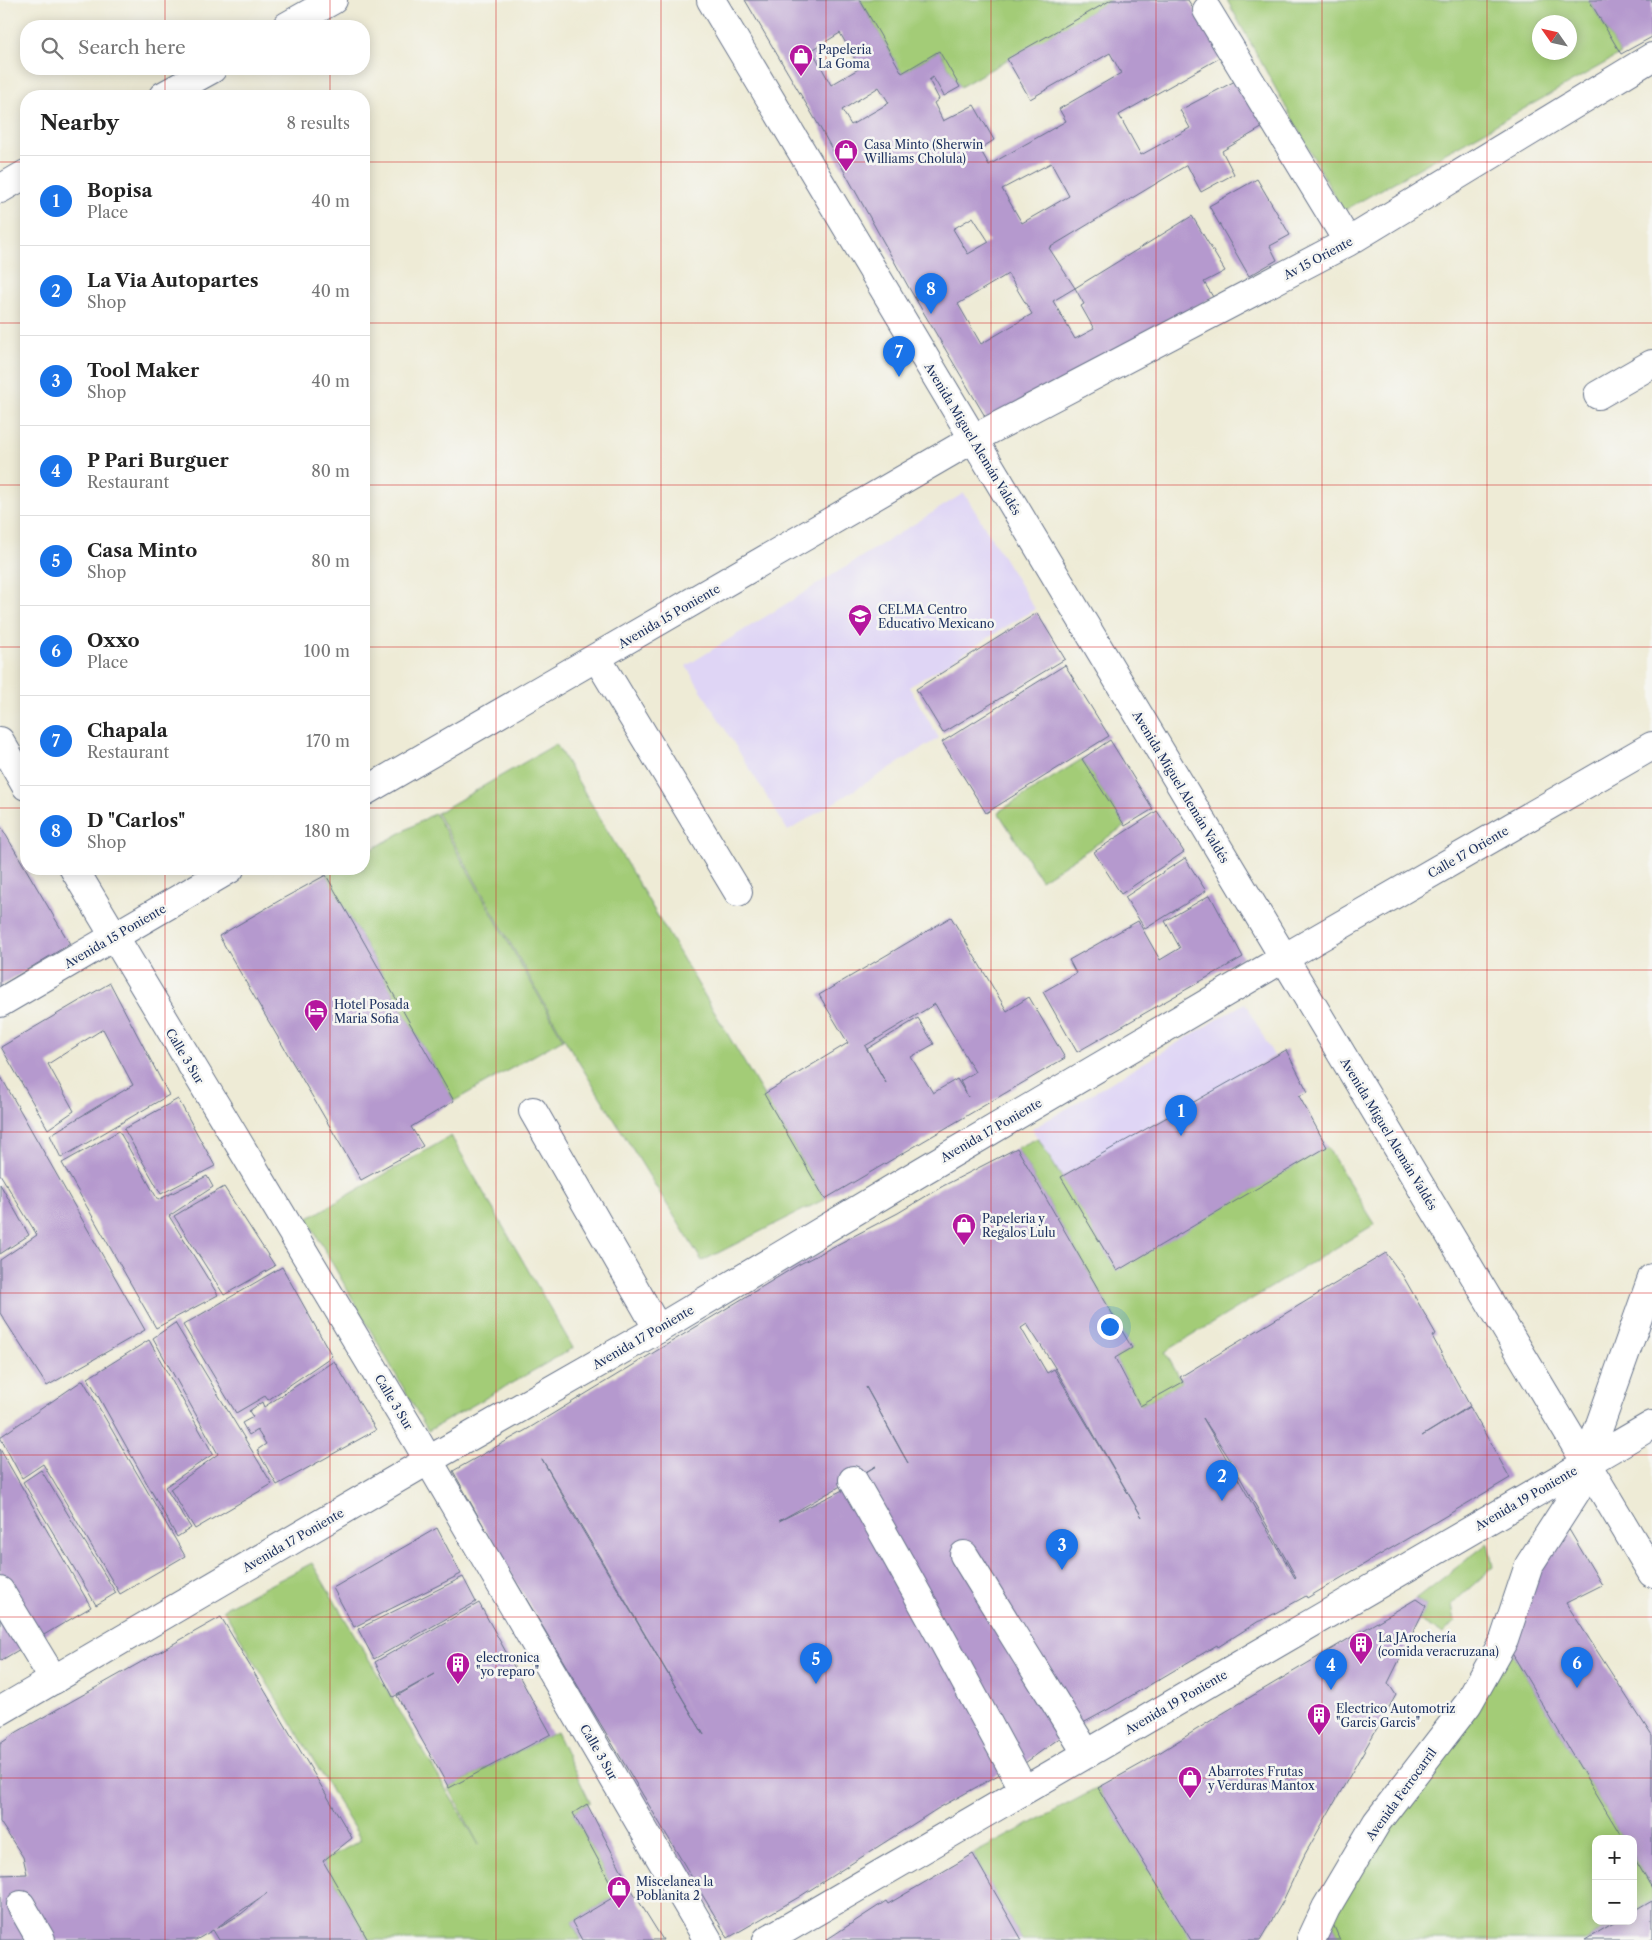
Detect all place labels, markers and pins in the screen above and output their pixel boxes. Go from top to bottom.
place label: Papeleria La Goma [818,42,872,71]
shop icon: Papeleria La Goma [788,43,814,77]
place label: Casa Minto (Sherwin Williams Cholula) [863,137,984,166]
shop icon: Casa Minto (Sherwin Williams Cholula) [833,138,859,172]
pin: 8 [915,273,947,314]
pin: 7 [883,336,915,377]
place label: CELMA Centro Educativo Mexicano [878,602,994,631]
school or university icon: CELMA Centro Educativo Mexicano [847,603,873,637]
place label: Hotel Posada Maria Sofia [334,997,410,1026]
hotel icon: Hotel Posada Maria Sofia [303,998,329,1032]
pin: 1 [1165,1095,1197,1136]
place label: Papeleria y Regalos Lulu [982,1211,1056,1240]
shop icon: Papeleria y Regalos Lulu [951,1212,977,1246]
pin: 2 [1206,1460,1238,1501]
pin: 3 [1046,1529,1078,1570]
place label: La JArochería (comida veracruzana) [1378,1630,1499,1659]
building icon: La JArochería (comida veracruzana) [1348,1631,1374,1665]
pin: 5 [800,1643,832,1684]
pin: 6 [1561,1647,1593,1688]
pin: 4 [1315,1649,1347,1690]
place label: electronica "yo reparo" [476,1650,540,1679]
building icon: electronica "yo reparo" [445,1651,471,1685]
place label: Electrico Automotriz "Garcis Garcis" [1336,1701,1456,1730]
building icon: Electrico Automotriz "Garcis Garcis" [1306,1702,1332,1736]
place label: Abarrotes Frutas y Verduras Mantox [1207,1764,1315,1793]
shop icon: Abarrotes Frutas y Verduras Mantox [1177,1765,1203,1799]
place label: Miscelanea la Poblanita 2 [636,1874,714,1903]
shop icon: Miscelanea la Poblanita 2 [606,1875,632,1909]

